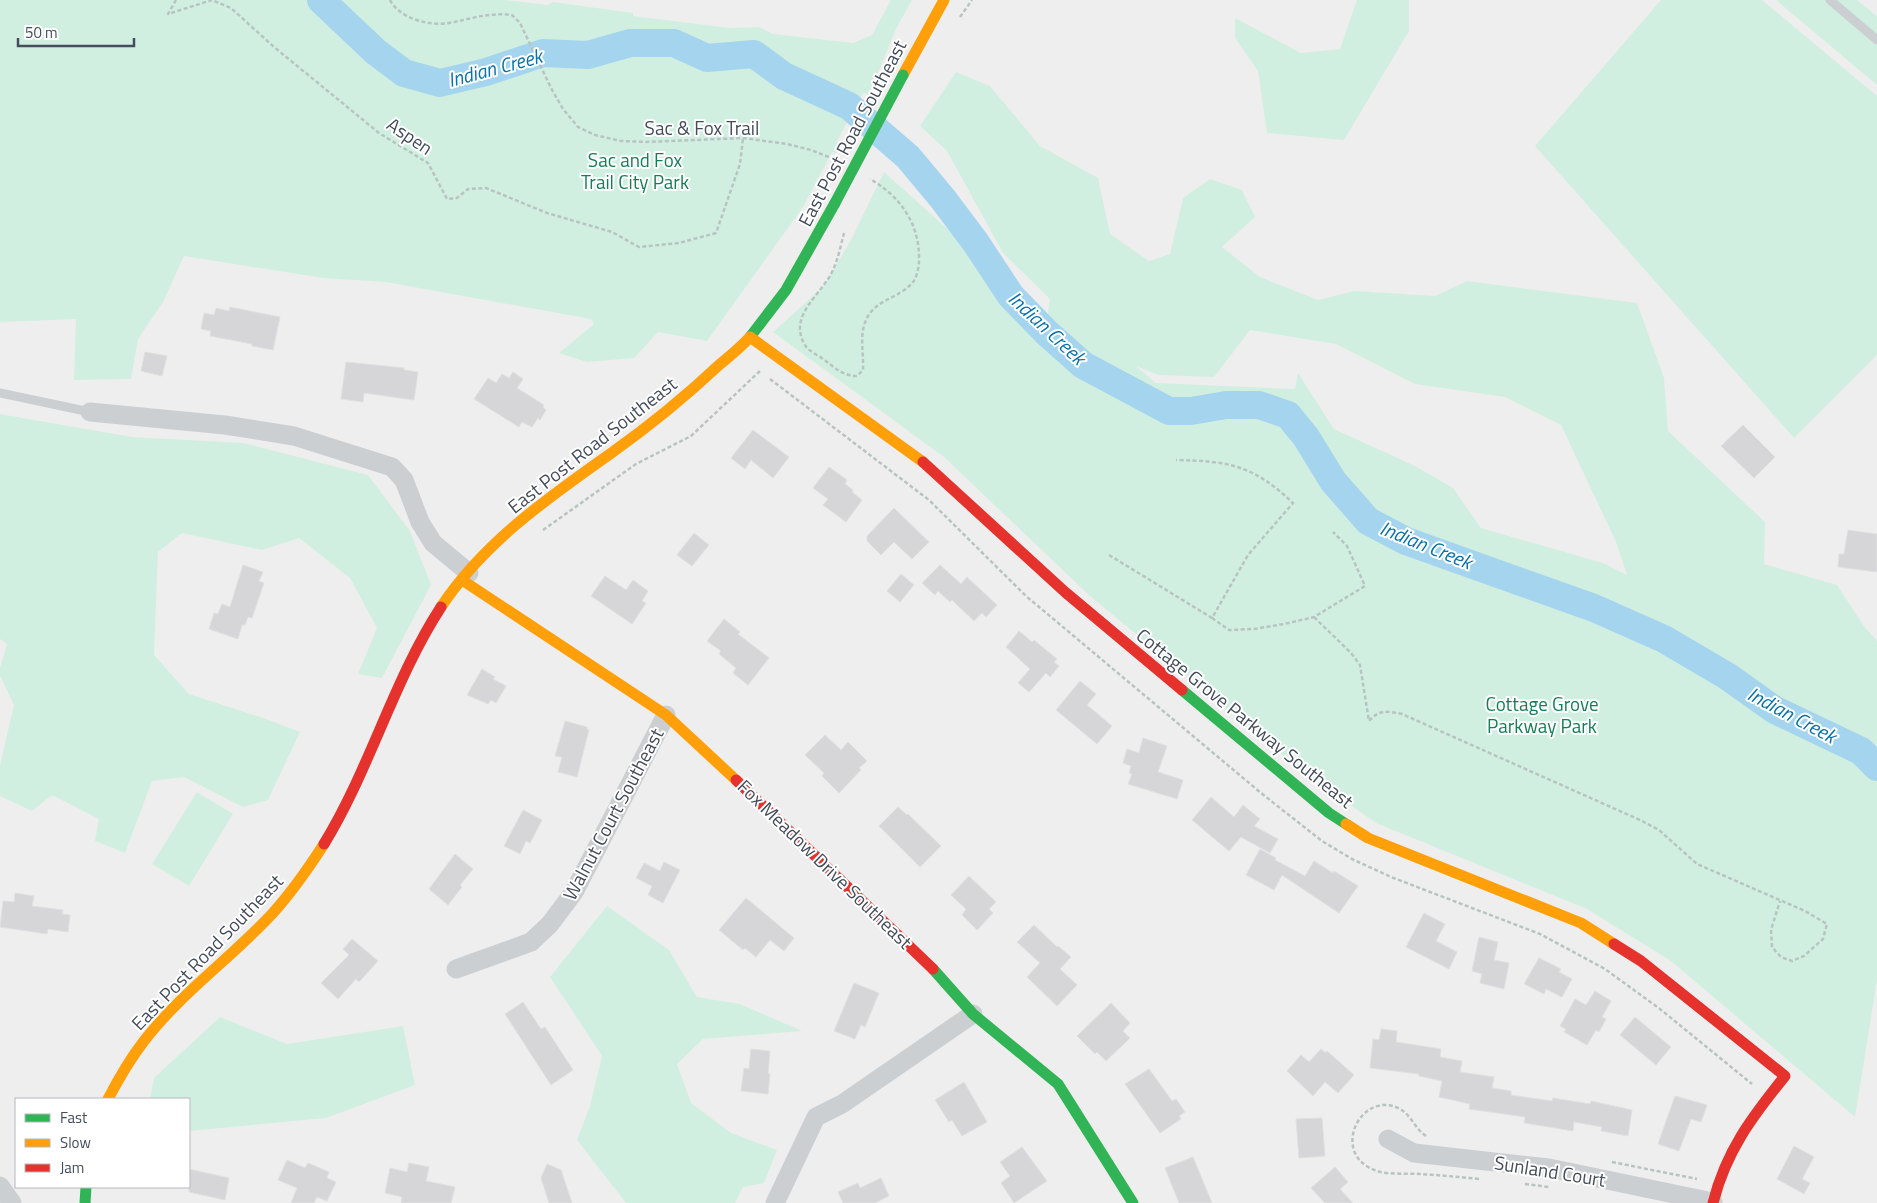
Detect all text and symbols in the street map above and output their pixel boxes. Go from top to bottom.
scale bar [18,15,134,47]
text: 50 m [25,21,58,44]
street label: East Post Road Southeast [790,34,913,231]
water label: Indian Creek [444,40,548,95]
street label: Aspen [381,110,439,162]
street label: Sac & Fox Trail [645,113,759,142]
park label: Sac and Fox Trail City Park [581,145,689,196]
water label: Indian Creek [1001,283,1095,373]
street label: East Post Road Southeast [501,369,683,520]
water label: Indian Creek [1376,512,1479,578]
street label: Cottage Grove Parkway Southeast [1130,621,1361,815]
water label: Indian Creek [1742,678,1844,752]
park label: Cottage Grove Parkway Park [1485,689,1599,740]
street label: Walnut Court Southeast [555,722,670,905]
street label: Fox Meadow Drive Southeast [731,772,920,955]
street label: East Post Road Southeast [124,867,289,1036]
legend [15,1098,190,1188]
text: Fast [60,1106,88,1129]
text: Slow [60,1131,91,1154]
street label: Sunland Court [1492,1147,1608,1194]
text: Jam [60,1156,84,1179]

